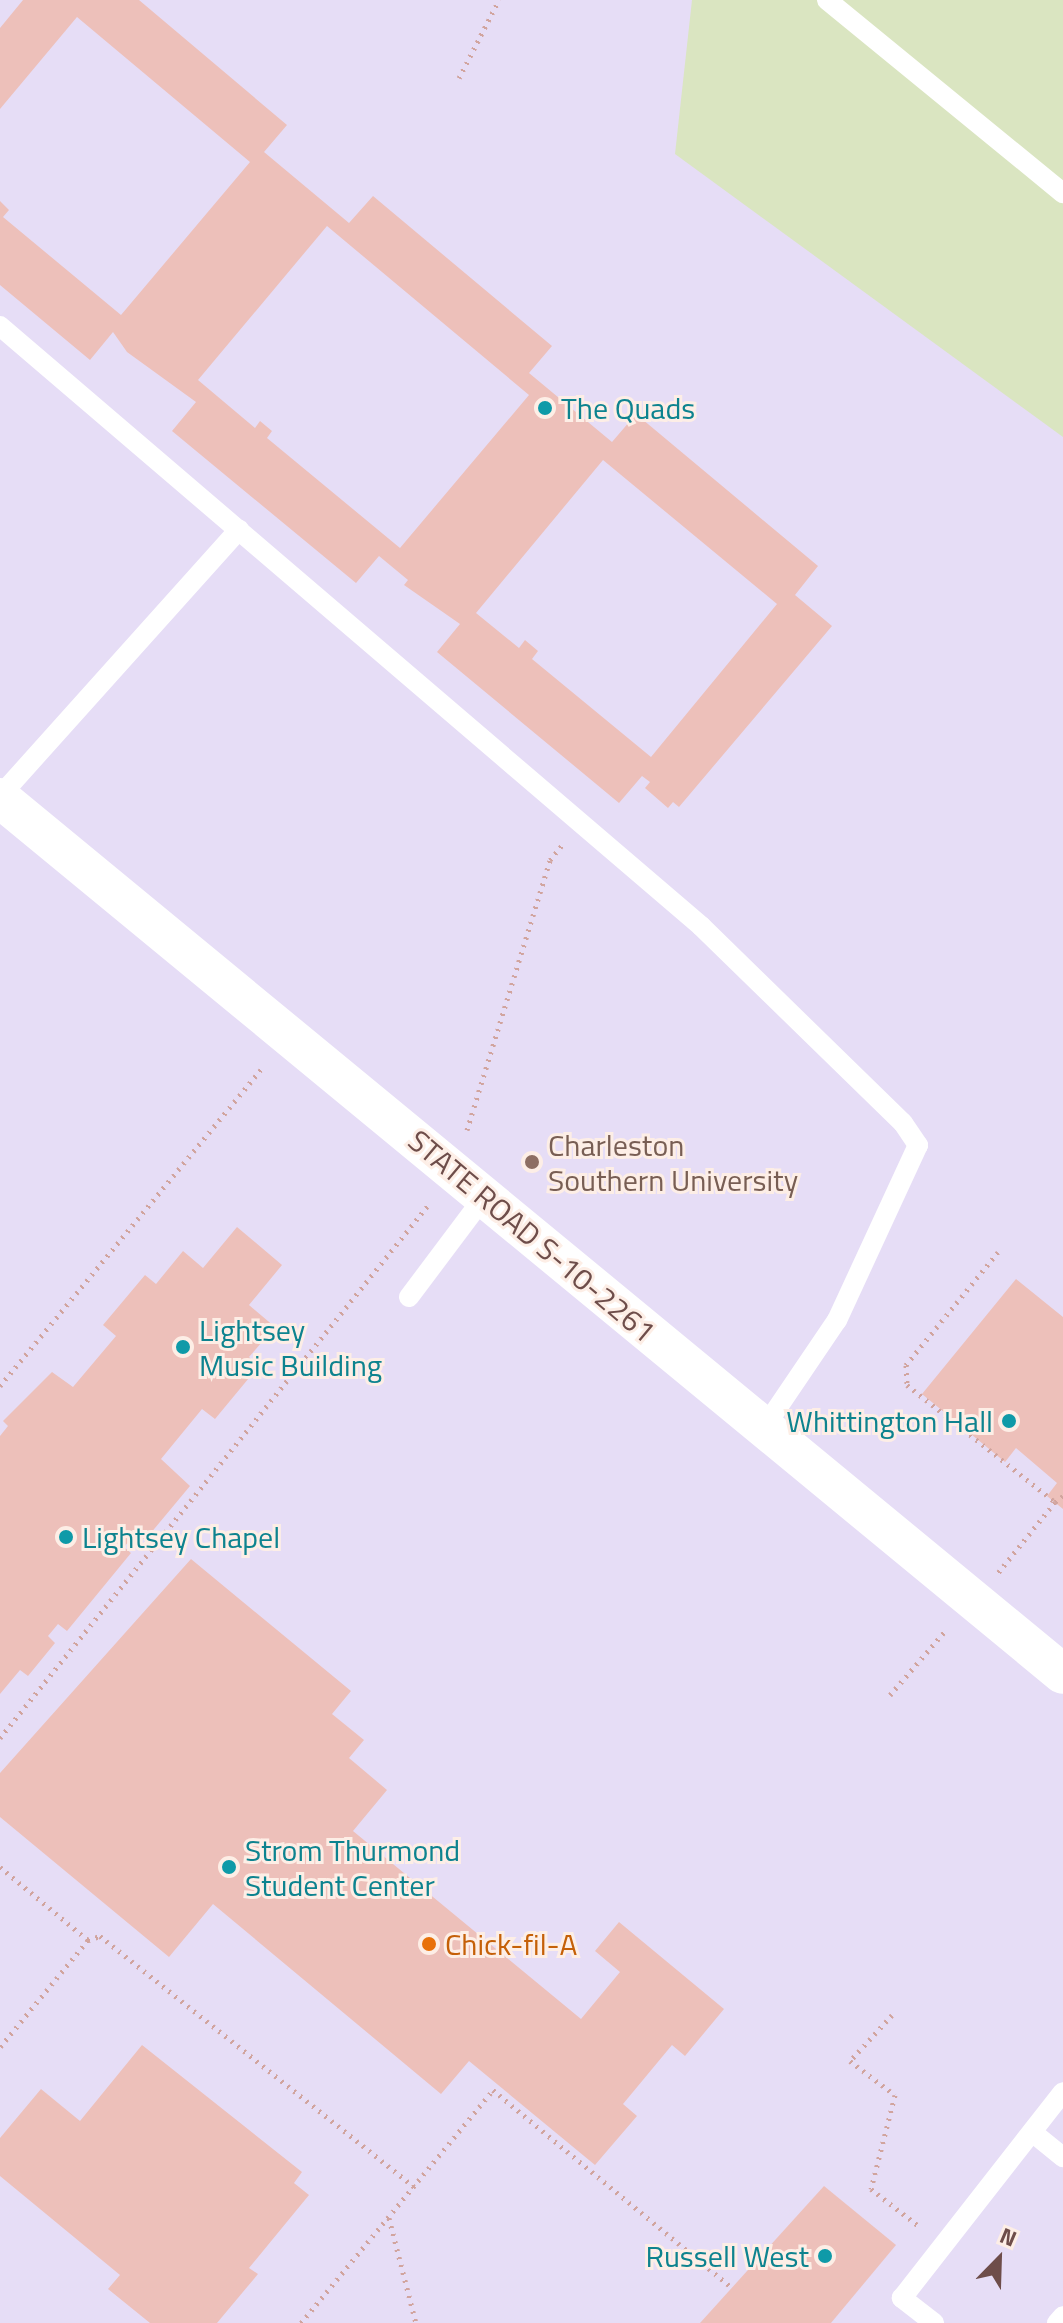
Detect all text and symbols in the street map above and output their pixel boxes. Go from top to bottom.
place label: The Quads [561,390,695,426]
marker: The Quads [536,399,554,417]
street label: STATE ROAD S-10-2261 [401,1122,663,1350]
place label: Charleston Southern University [548,1127,798,1198]
marker: Charleston Southern University [523,1153,541,1171]
place label: Lightsey Music Building [199,1312,382,1382]
marker: Lightsey Music Building [174,1338,192,1356]
place label: Whittington Hall [786,1403,993,1439]
marker: Whittington Hall [1000,1412,1018,1430]
place label: Lightsey Chapel [82,1519,280,1555]
marker: Lightsey Chapel [57,1528,75,1546]
place label: Strom Thurmond Student Center [245,1832,460,1902]
marker: Strom Thurmond Student Center [220,1858,238,1876]
place label: Chick-fil-A [445,1926,577,1962]
marker: Chick-fil-A [420,1935,438,1953]
text: N [995,2218,1022,2256]
north arrow [959,2219,1039,2299]
place label: Russell West [646,2238,809,2274]
marker: Russell West [816,2247,834,2265]

